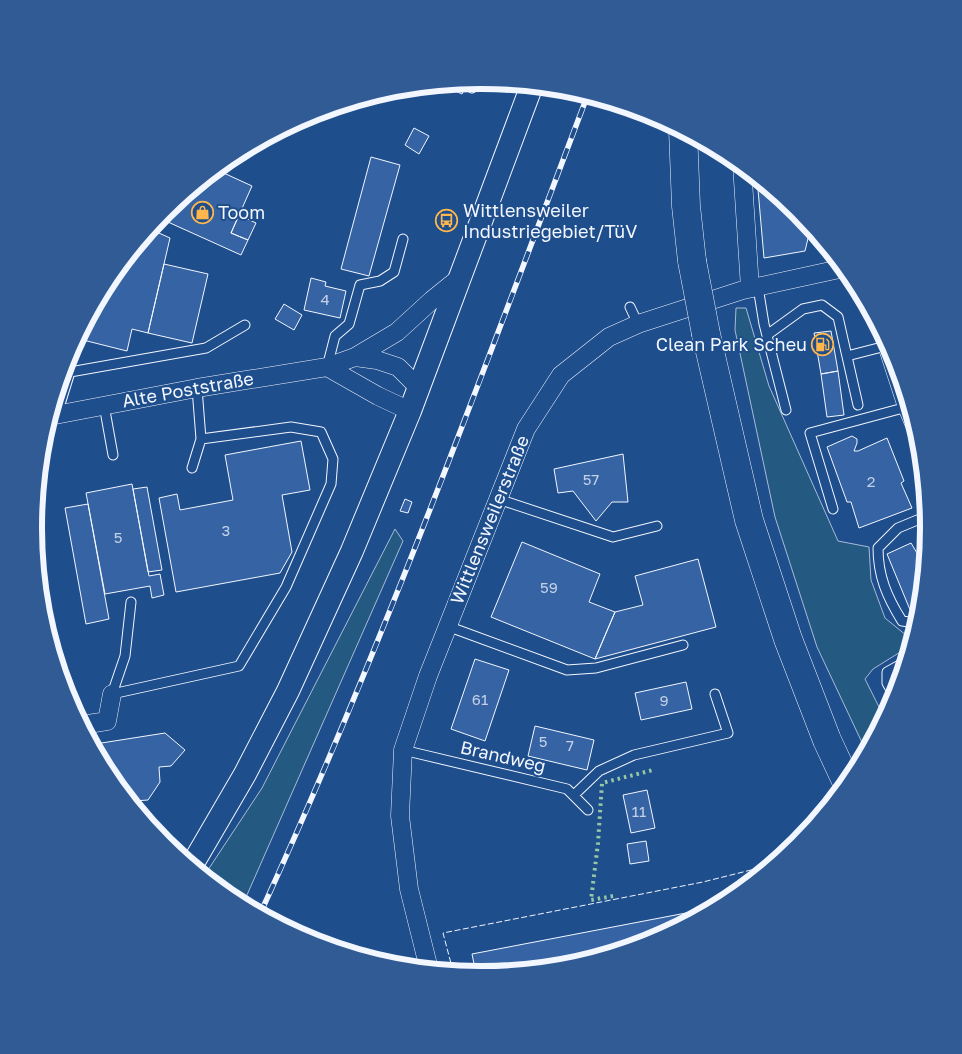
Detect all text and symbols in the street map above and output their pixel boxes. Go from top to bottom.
place label: Wittlensweiler Industriegebiet/TüV [463,199,637,242]
shop icon: Toom [190,201,214,225]
place label: Toom [218,201,265,223]
bus stop icon: Wittlensweiler Industriegebiet/TüV [435,209,459,233]
house number: 4 [320,290,330,308]
place label: Clean Park Scheu [656,333,807,355]
fuel station icon: Clean Park Scheu [811,333,835,357]
street label: Alte Poststraße [120,367,255,411]
street label: Wittlensweilerstraße [445,432,533,607]
house number: 57 [583,470,599,488]
house number: 2 [867,472,875,490]
house number: 3 [222,521,230,539]
house number: 5 [114,528,122,546]
house number: 59 [540,578,558,596]
house number: 61 [472,690,488,708]
house number: 9 [659,691,669,709]
house number: 5 [539,732,547,750]
street label: Brandweg [458,736,548,777]
house number: 7 [566,736,574,754]
house number: 11 [632,802,646,820]

